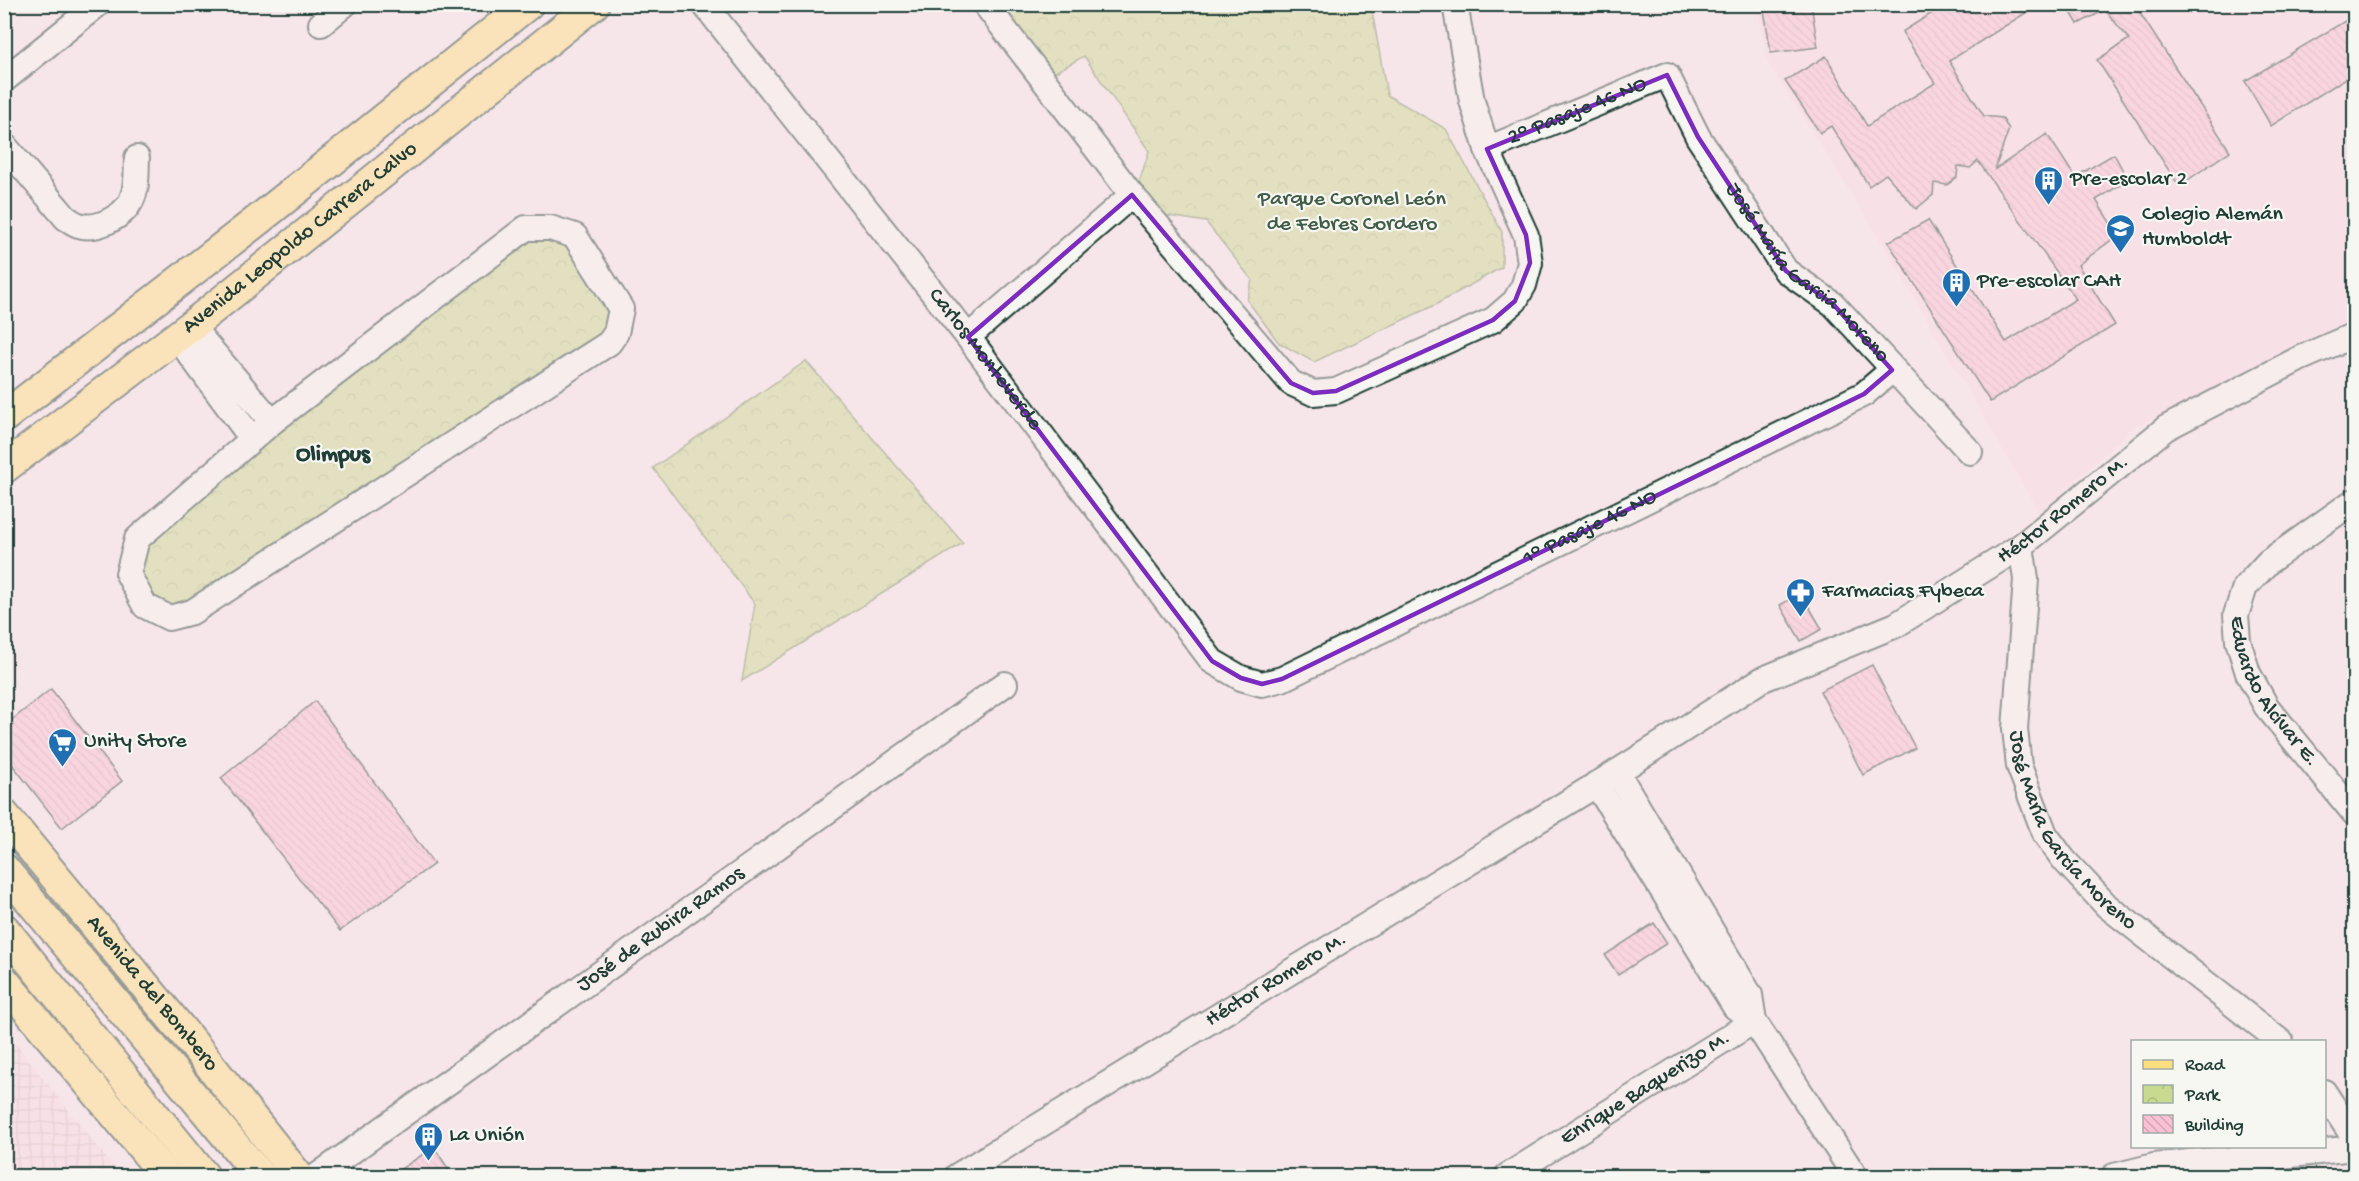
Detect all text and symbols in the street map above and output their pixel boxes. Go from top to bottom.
street label: 2° Pasaje 46 NO [1504,72,1651,152]
street label: Avenida Leopoldo Carrera Calvo [178,137,423,340]
building icon: Pre-escolar 2 [2033,164,2065,206]
place label: Pre-escolar 2 [2069,167,2188,193]
street label: José María Garcia Moreno [1719,178,1895,369]
park label: Parque Coronel León de Febres Cordero [1257,187,1446,238]
place label: Colegio Alemán Humboldt [2142,202,2283,253]
school or university icon: Colegio Alemán Humboldt [2105,212,2137,254]
building icon: Pre-escolar CAH [1940,266,1972,308]
place label: Pre-escolar CAH [1976,269,2121,295]
street label: Carlos Monteverde [922,283,1047,436]
district label: Olimpus [296,441,371,470]
street label: Héctor Romero M. [1993,450,2135,570]
street label: 1° Pasaje 46 NO [1518,484,1662,572]
pharmacy icon: Farmacias Fybeca [1785,576,1817,618]
place label: Farmacias Fybeca [1821,579,1984,605]
street label: Eduardo Alcívar E. [2223,615,2324,773]
supermarket icon: Unity Store [47,726,79,768]
place label: Unity Store [84,729,187,755]
street label: José María García Moreno [2002,730,2141,937]
street label: José de Rubira Ramos [572,861,751,999]
street label: Avenida del Bombero [80,911,223,1077]
street label: Héctor Romero M. [1201,927,1352,1033]
street label: Enrique Baquerizo M. [1556,1026,1736,1152]
legend [2131,1040,2326,1148]
text: Road [2185,1056,2226,1077]
text: Park [2184,1086,2221,1107]
text: Building [2184,1116,2244,1137]
building icon: La Unión [412,1120,444,1162]
place label: La Unión [449,1123,525,1149]

